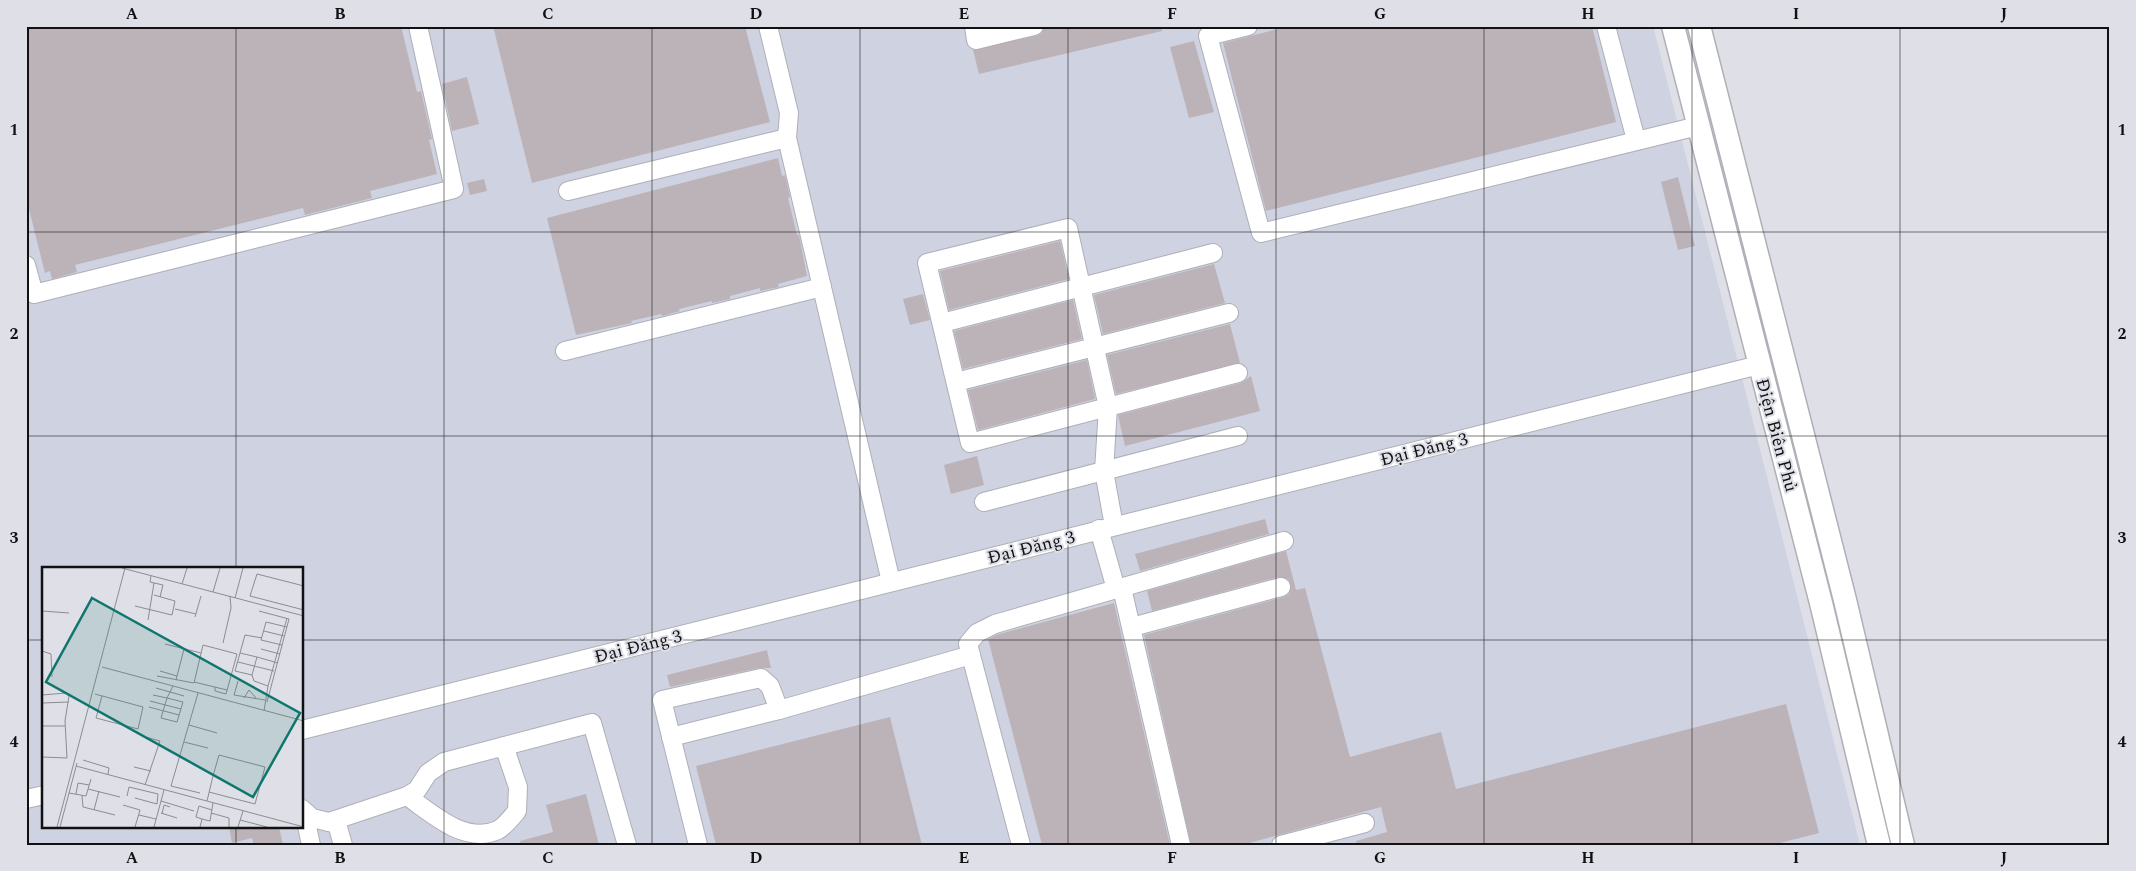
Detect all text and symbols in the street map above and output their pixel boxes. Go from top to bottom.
text: A [126,2,139,26]
text: B [334,2,346,26]
text: C [542,2,554,26]
text: D [750,2,763,26]
text: E [959,2,969,26]
text: F [1167,2,1177,26]
text: G [1374,2,1386,26]
text: H [1581,2,1595,26]
text: I [1793,2,1799,26]
text: J [2001,2,2008,26]
text: 1 [10,118,18,142]
text: 1 [2118,118,2126,142]
text: 2 [10,322,19,346]
text: 2 [2118,322,2127,346]
street label: Điện Biên Phủ [1748,375,1805,495]
street label: Đại Đăng 3 [1378,426,1471,473]
street label: Đại Đăng 3 [985,524,1078,571]
text: 3 [10,526,19,550]
text: 3 [2118,526,2127,550]
inset map [42,567,304,828]
street label: Đại Đăng 3 [592,623,685,670]
text: 4 [10,730,19,754]
text: 4 [2118,730,2127,754]
text: A [126,846,139,870]
text: B [334,846,346,870]
text: C [542,846,554,870]
text: D [750,846,763,870]
text: E [959,846,969,870]
text: F [1167,846,1177,870]
text: G [1374,846,1386,870]
text: H [1581,846,1595,870]
text: I [1793,846,1799,870]
text: J [2001,846,2008,870]

